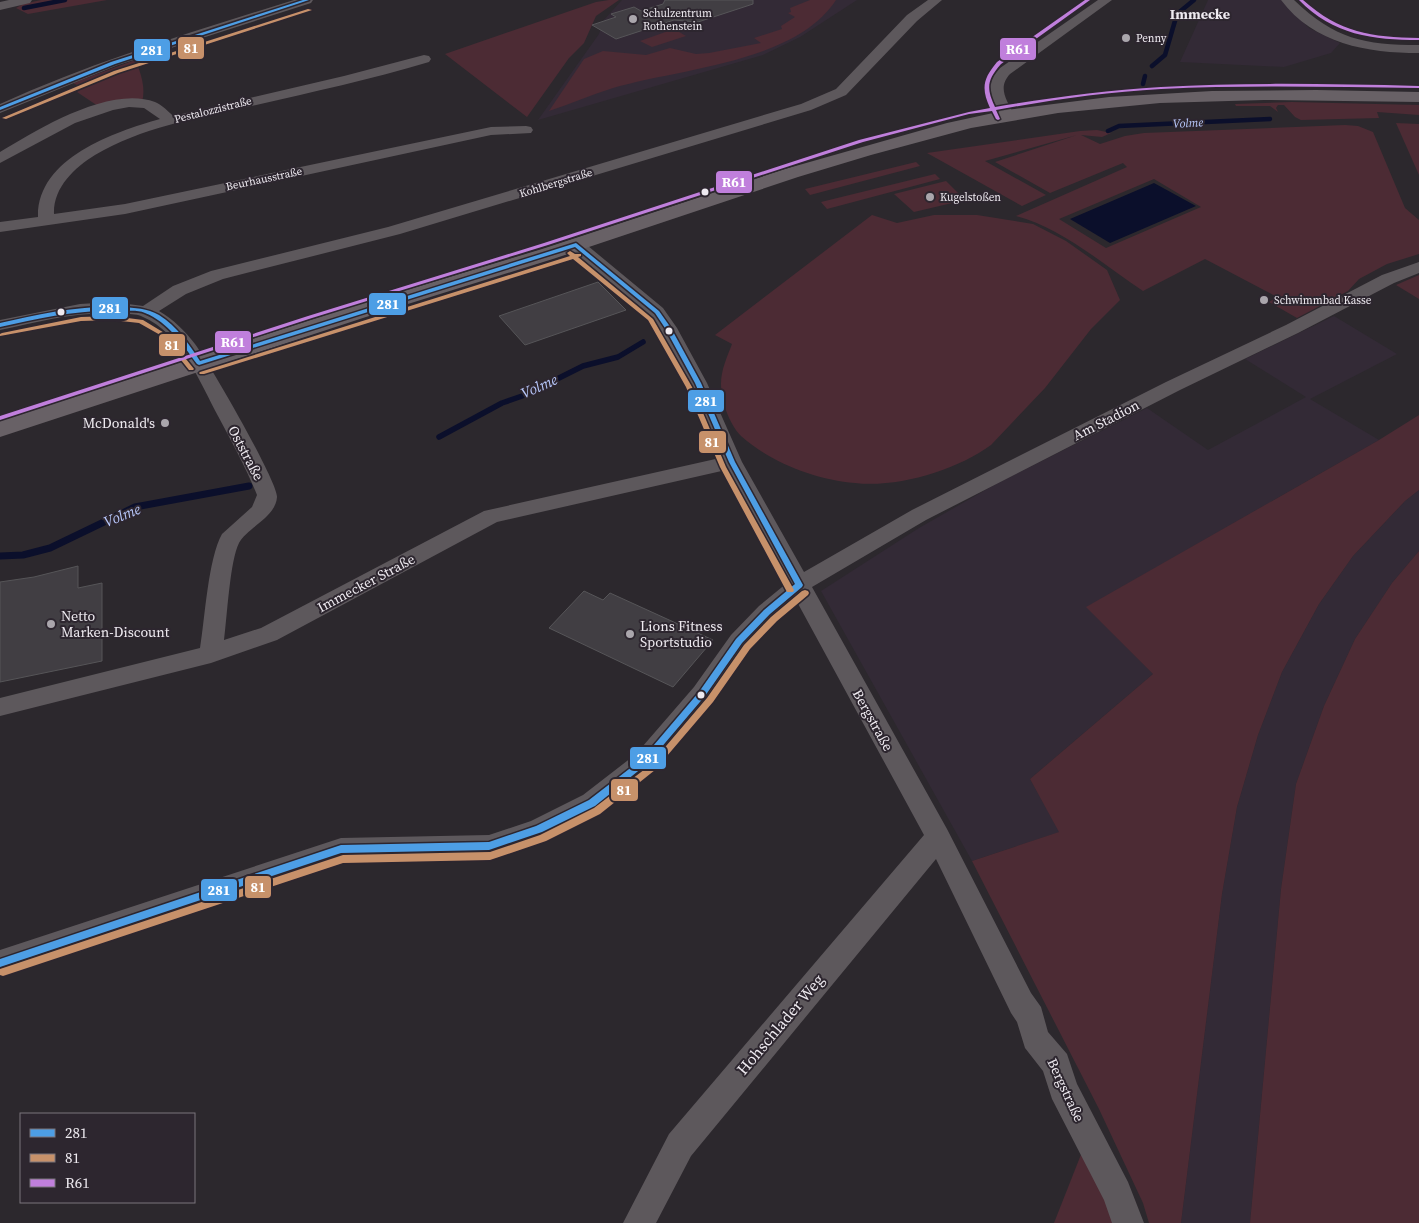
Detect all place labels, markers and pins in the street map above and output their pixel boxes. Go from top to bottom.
place label: Schulzentrum Rothenstein [643,6,712,34]
marker: Schulzentrum Rothenstein [627,13,639,25]
place label: Penny [1136,31,1167,46]
marker: Penny [1120,32,1132,44]
unlabelled marker [700,187,710,197]
place label: Kugelstoßen [940,190,1001,205]
marker: Kugelstoßen [924,191,936,203]
place label: Schwimmbad Kasse [1274,293,1372,308]
marker: Schwimmbad Kasse [1258,294,1270,306]
unlabelled marker [56,307,66,317]
unlabelled marker [664,326,674,336]
place label: McDonald's [83,413,155,433]
marker: McDonald's [159,417,171,429]
place label: Netto Marken-Discount [61,606,170,642]
place label: Lions Fitness Sportstudio [640,616,722,652]
marker: Netto Marken-Discount [45,618,57,630]
marker: Lions Fitness Sportstudio [624,628,636,640]
unlabelled marker [696,690,706,700]

